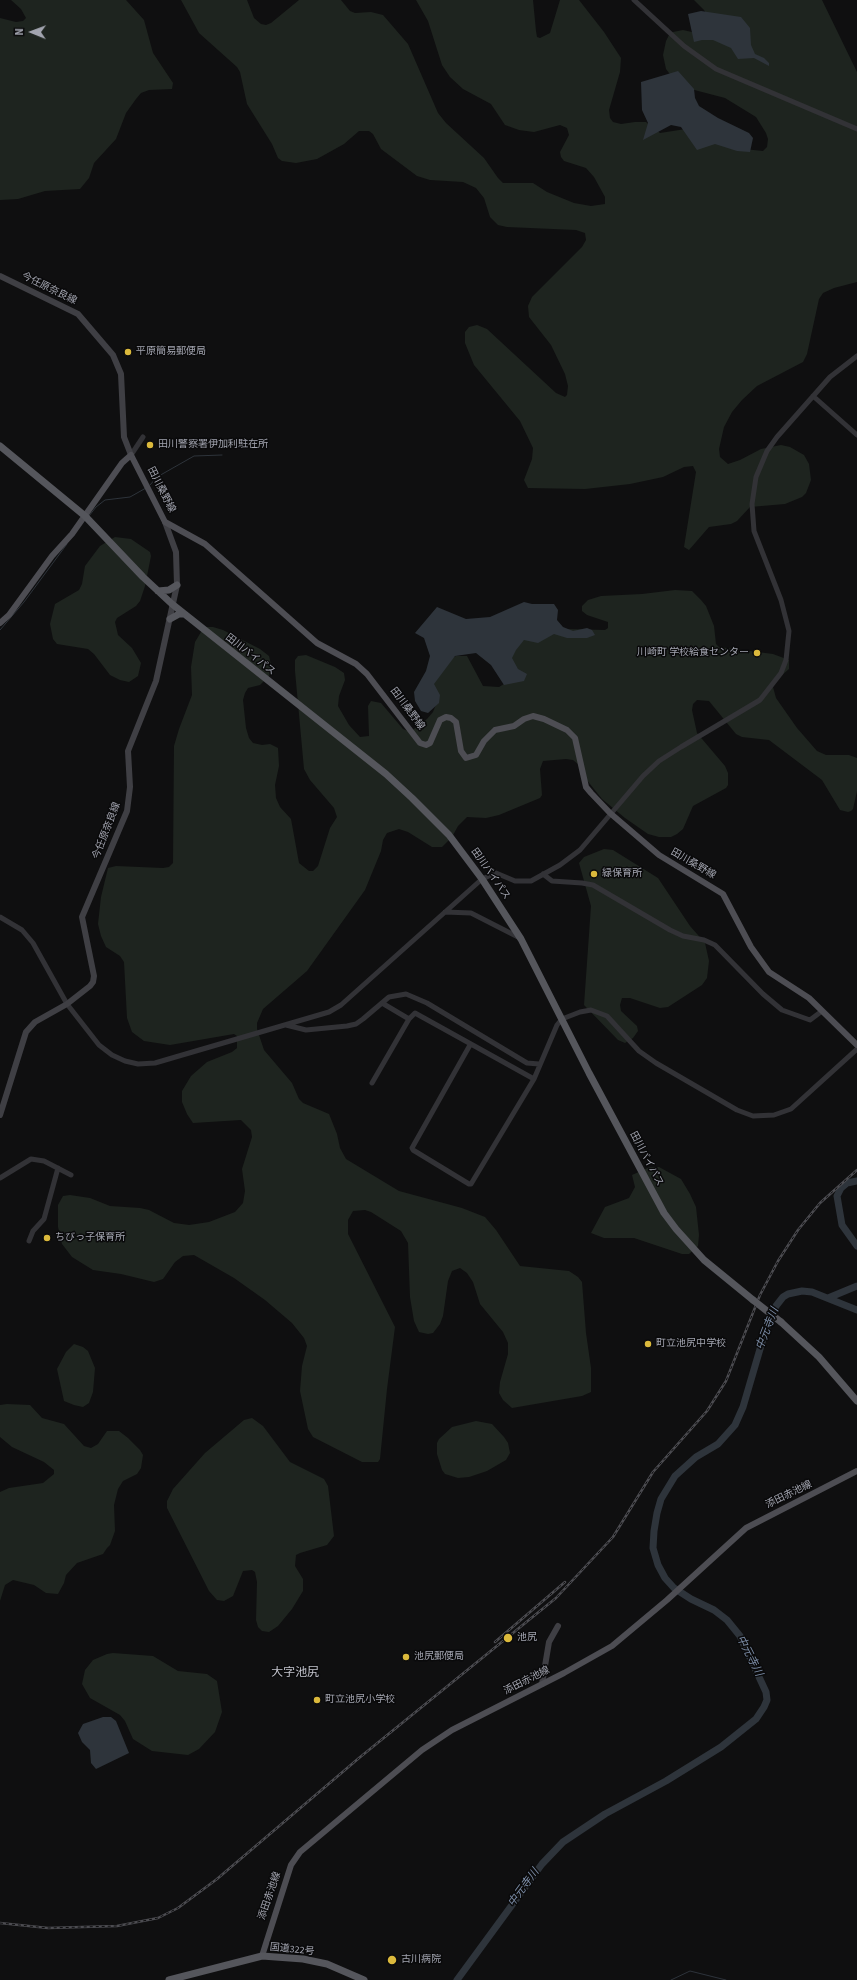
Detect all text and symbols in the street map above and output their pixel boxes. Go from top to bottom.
north arrow [12,12,52,52]
text: N [12,28,27,36]
street label: 今任原奈良線 [19,270,79,308]
place label: 平原簡易郵便局 [136,346,206,358]
marker: 平原簡易郵便局 [123,347,133,357]
place label: 田川警察署伊加利駐在所 [158,439,268,451]
marker: 田川警察署伊加利駐在所 [145,440,155,450]
street label: 田川桑野線 [144,465,178,515]
street label: 田川バイパス [223,632,277,678]
place label: 川崎町 学校給食センター [637,647,749,659]
marker: 川崎町 学校給食センター [752,648,762,658]
street label: 田川桑野線 [387,685,427,733]
street label: 今任原奈良線 [91,801,123,861]
street label: 田川バイパス [468,846,512,902]
street label: 田川桑野線 [668,846,718,882]
place label: 緑保育所 [602,868,642,880]
marker: 緑保育所 [589,869,599,879]
street label: 田川バイパス [627,1130,665,1188]
place label: ちびっ子保育所 [55,1232,125,1244]
marker: ちびっ子保育所 [42,1233,52,1243]
water label: 中元寺川 [754,1306,782,1352]
place label: 町立池尻中学校 [656,1338,726,1350]
marker: 町立池尻中学校 [643,1339,653,1349]
street label: 添田赤池線 [764,1479,814,1511]
marker: 池尻 [502,1632,514,1644]
place label: 池尻 [517,1632,537,1644]
water label: 中元寺川 [733,1633,765,1679]
place label: 池尻郵便局 [414,1651,464,1663]
marker: 池尻郵便局 [401,1652,411,1662]
street label: 添田赤池線 [502,1664,552,1698]
district label: 大字池尻 [271,1666,319,1680]
place label: 町立池尻小学校 [325,1694,395,1706]
marker: 町立池尻小学校 [312,1695,322,1705]
water label: 中元寺川 [506,1866,542,1910]
street label: 添田赤池線 [256,1870,284,1922]
street label: 国道322号 [269,1942,315,1958]
marker: 古川病院 [386,1954,398,1966]
place label: 古川病院 [401,1954,441,1966]

